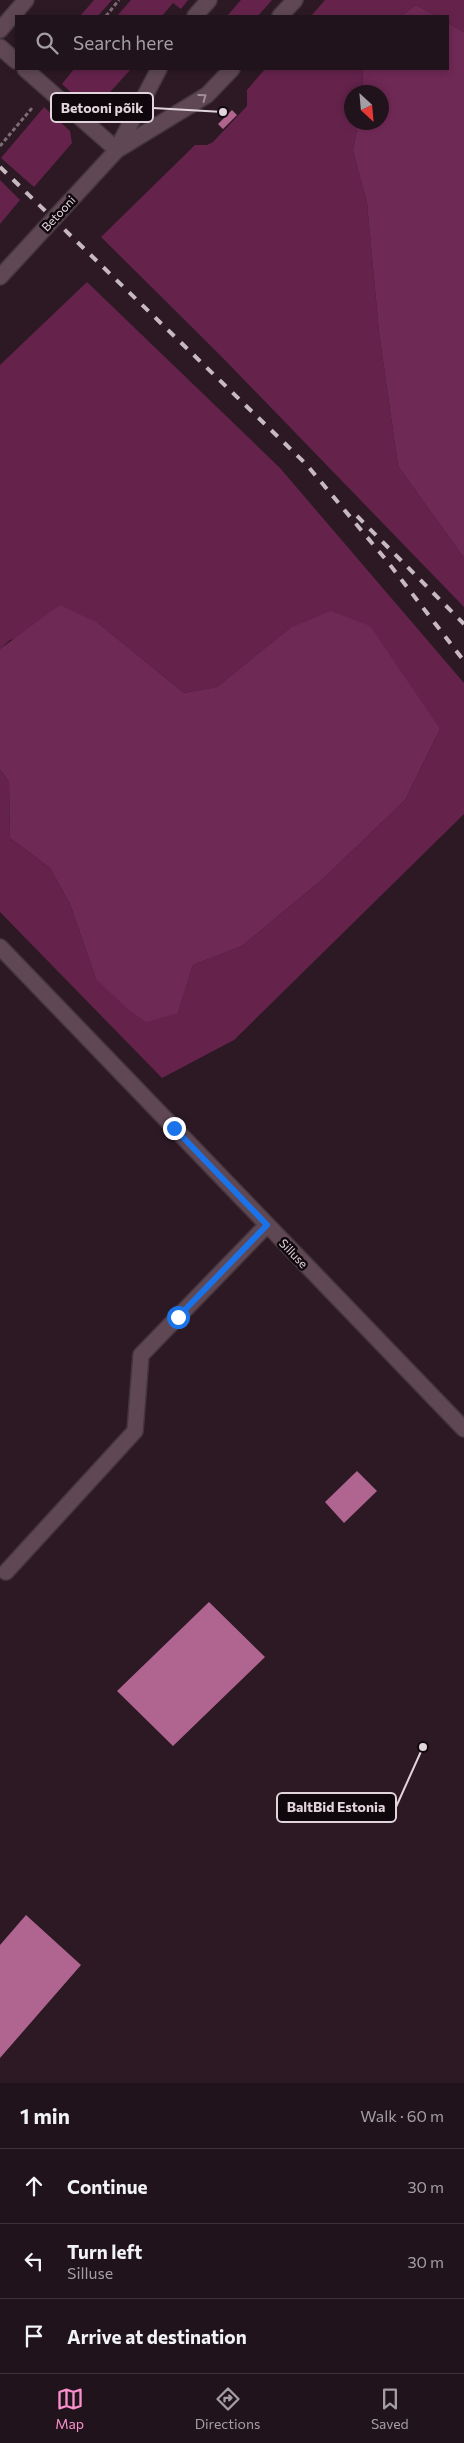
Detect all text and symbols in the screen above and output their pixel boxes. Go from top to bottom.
search box [15,15,449,70]
icon: search [33,29,61,57]
text: Search here [73,31,173,54]
north arrow [344,85,389,130]
callout: Betooni põik [51,93,153,122]
one-way arrow [197,94,207,103]
text: Betooni põik [61,99,143,116]
street label: Betooni [38,192,78,234]
route end [163,1117,186,1140]
street label: Silluse [277,1236,311,1270]
route start [167,1306,190,1329]
callout: BaltBid Estonia [277,1793,396,1822]
text: BaltBid Estonia [287,1798,385,1815]
text: 1 min [20,2103,70,2128]
text: Walk · 60 m [360,2106,444,2125]
icon: ahead [20,2172,48,2200]
text: Continue [67,2175,147,2198]
text: 30 m [407,2177,444,2196]
text: Turn left [67,2240,142,2263]
icon: left [20,2247,48,2275]
text: 30 m [407,2252,444,2271]
text: Silluse [67,2263,113,2282]
icon: arrive [20,2322,48,2350]
text: Arrive at destination [67,2325,247,2348]
tab: Map [55,2385,84,2432]
tab: Directions [195,2385,260,2432]
tab: Saved [371,2385,409,2432]

